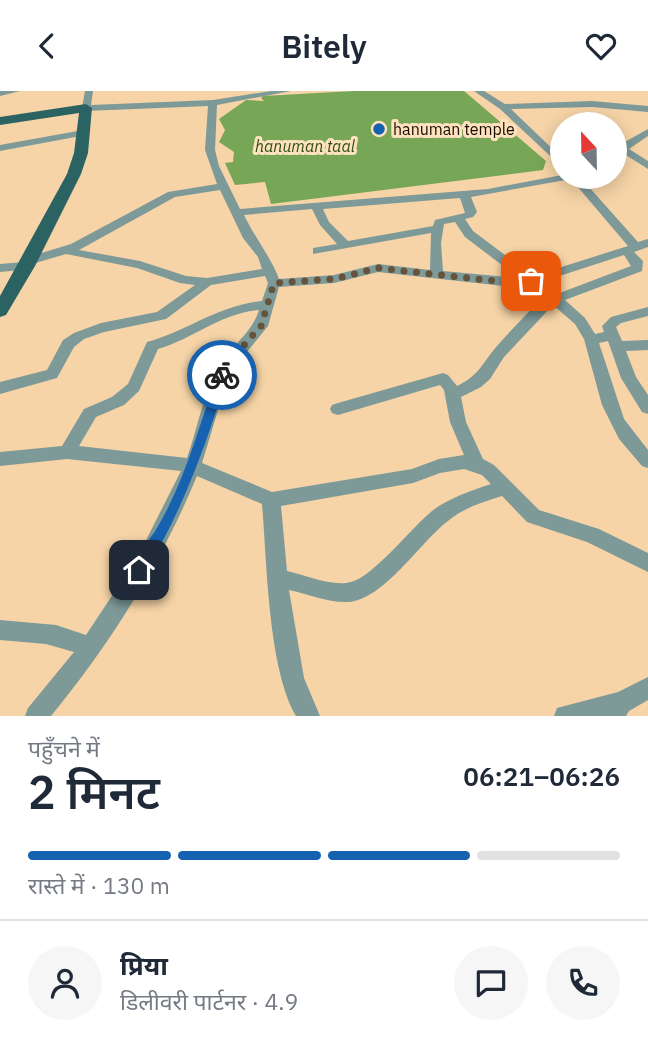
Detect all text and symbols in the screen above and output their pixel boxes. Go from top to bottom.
text: Bitely [281,25,367,67]
icon: back [28,27,66,65]
icon: heart [582,27,620,65]
north arrow [550,112,626,189]
map controls [550,112,627,189]
place label: hanuman temple [393,119,515,139]
marker: hanuman temple [371,121,387,137]
water label: hanuman taal [255,136,356,156]
pin [501,251,561,311]
icon: bag [512,262,550,300]
courier [187,340,257,410]
icon: bike [203,356,241,394]
pin [109,540,169,600]
icon: home [120,551,158,589]
text: पहुँचने में [28,733,100,763]
text: 06:21–06:26 [463,759,620,793]
text: 2 मिनट [28,762,160,822]
text: रास्ते में · 130 m [28,870,170,900]
button: person [28,946,102,1020]
button: chat [454,946,528,1020]
button: phone [546,946,620,1020]
text: प्रिया [120,948,168,982]
text: डिलीवरी पार्टनर · 4.9 [120,986,298,1016]

